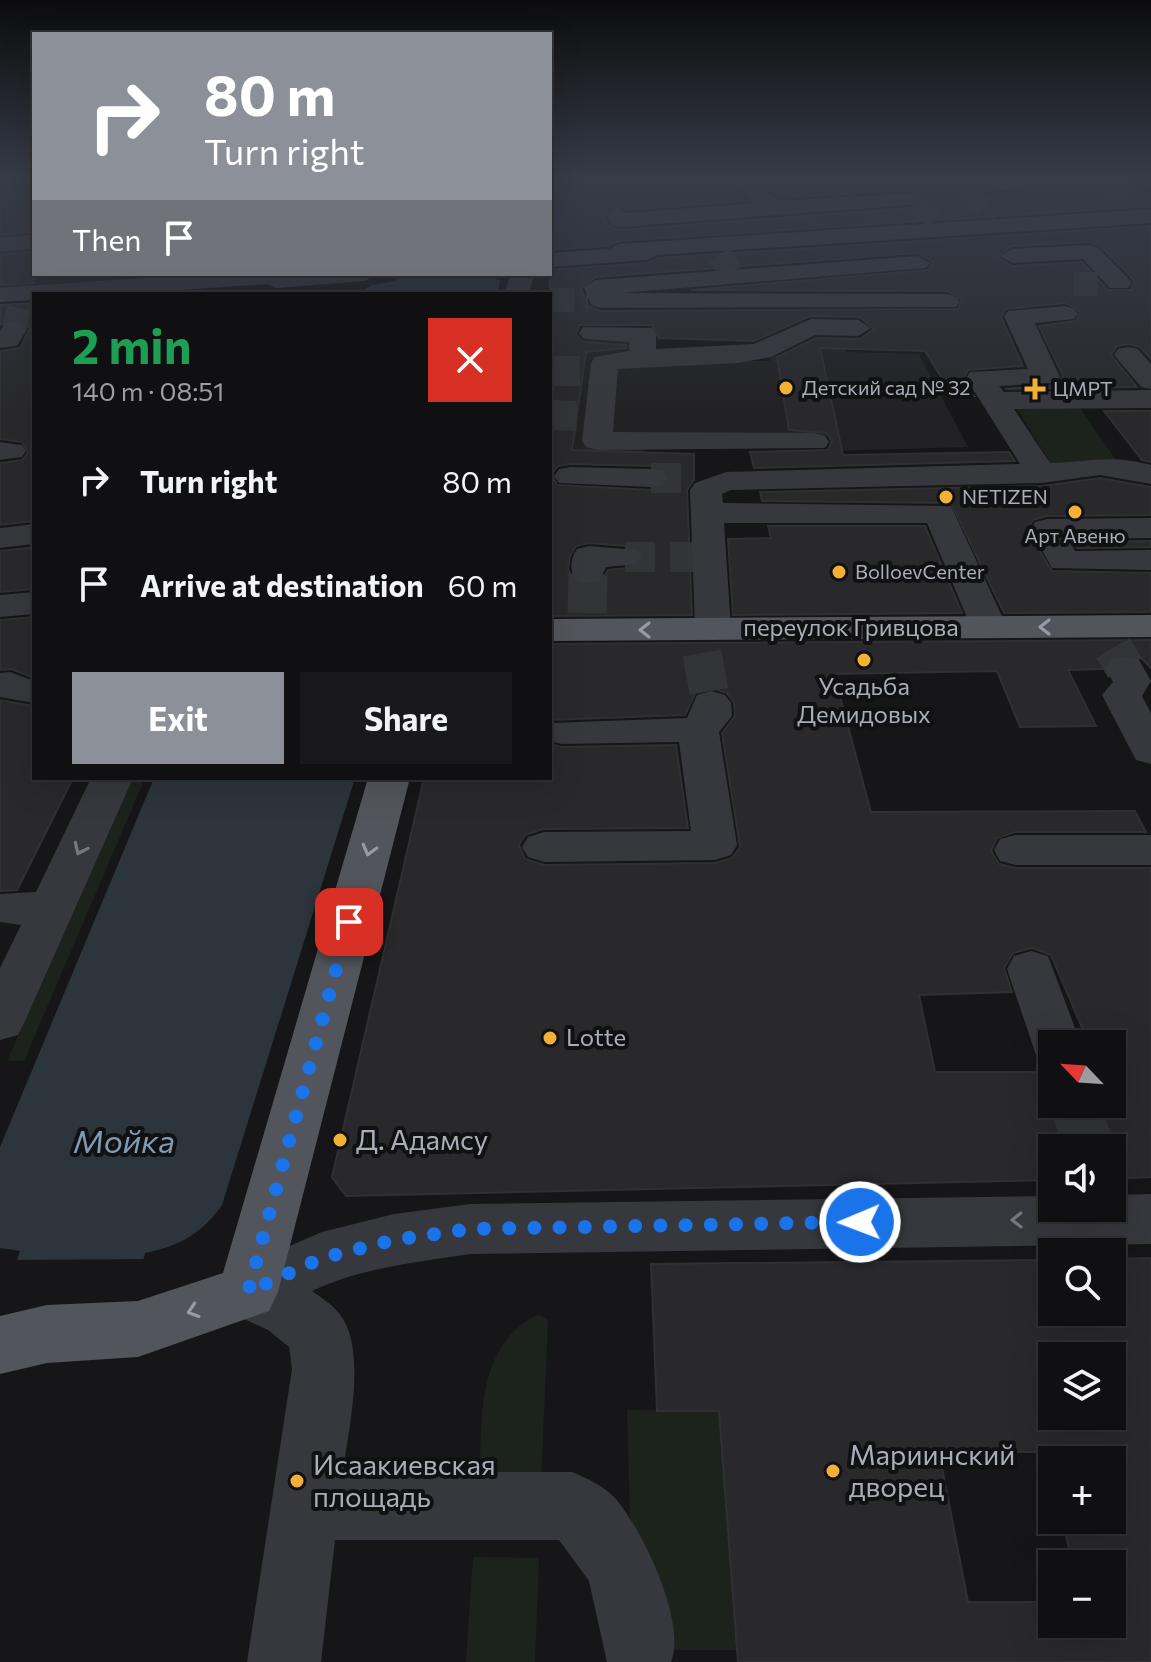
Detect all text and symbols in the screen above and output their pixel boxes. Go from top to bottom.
text: 80 m [204,59,335,128]
icon: right [72,64,176,168]
text: Turn right [204,128,365,172]
icon: arrive [157,216,201,260]
text: Then [72,220,141,257]
text: 2 min [72,315,192,374]
button: close [428,318,512,402]
text: 140 m · 08:51 [72,375,224,406]
place label: Детский сад № 32 [802,375,970,399]
place label: ЦМРТ [1053,376,1113,400]
marker: ЦМРТ [1024,378,1046,400]
marker: Детский сад № 32 [777,379,795,397]
icon: right [72,458,116,502]
text: Turn right [140,462,277,499]
text: 80 m [442,462,512,499]
place label: NETIZEN [962,484,1048,508]
marker: NETIZEN [937,488,955,506]
marker: Арт Авеню [1066,503,1084,521]
place label: Арт Авеню [1024,523,1126,547]
place label: BolloevCenter [855,559,985,583]
icon: arrive [72,562,116,606]
marker: BolloevCenter [830,563,848,581]
text: Arrive at destination [140,566,424,603]
text: 60 m [448,566,517,603]
street label: переулок Гривцова [743,612,959,641]
one-way arrow [1038,618,1051,636]
one-way arrow [638,621,651,639]
marker: Усадьба Демидовых [855,651,873,669]
place label: Усадьба Демидовых [797,671,931,728]
button: Exit [72,672,284,764]
button: Share [300,672,512,764]
one-way arrow [73,841,89,855]
one-way arrow [362,842,378,856]
pin [315,888,383,956]
icon: arrive [327,900,371,944]
place label: Lotte [566,1022,626,1051]
marker: Lotte [541,1029,559,1047]
north arrow [1038,1030,1126,1118]
map controls [1038,1030,1126,1638]
water label: Мойка [73,1120,175,1160]
place label: Д. Адамсу [356,1122,488,1156]
marker: Д. Адамсу [331,1131,349,1149]
button: sound [1038,1134,1126,1222]
position arrow [818,1180,902,1264]
one-way arrow [1010,1212,1023,1229]
button: search [1038,1238,1126,1326]
one-way arrow [187,1301,201,1317]
button: layers [1038,1342,1126,1430]
place label: Мариинский дворец [849,1437,1015,1503]
button: + [1038,1446,1126,1534]
place label: Исаакиевская площадь [313,1447,496,1513]
marker: Мариинский дворец [824,1462,842,1480]
marker: Исаакиевская площадь [288,1472,306,1490]
button: − [1038,1550,1126,1638]

